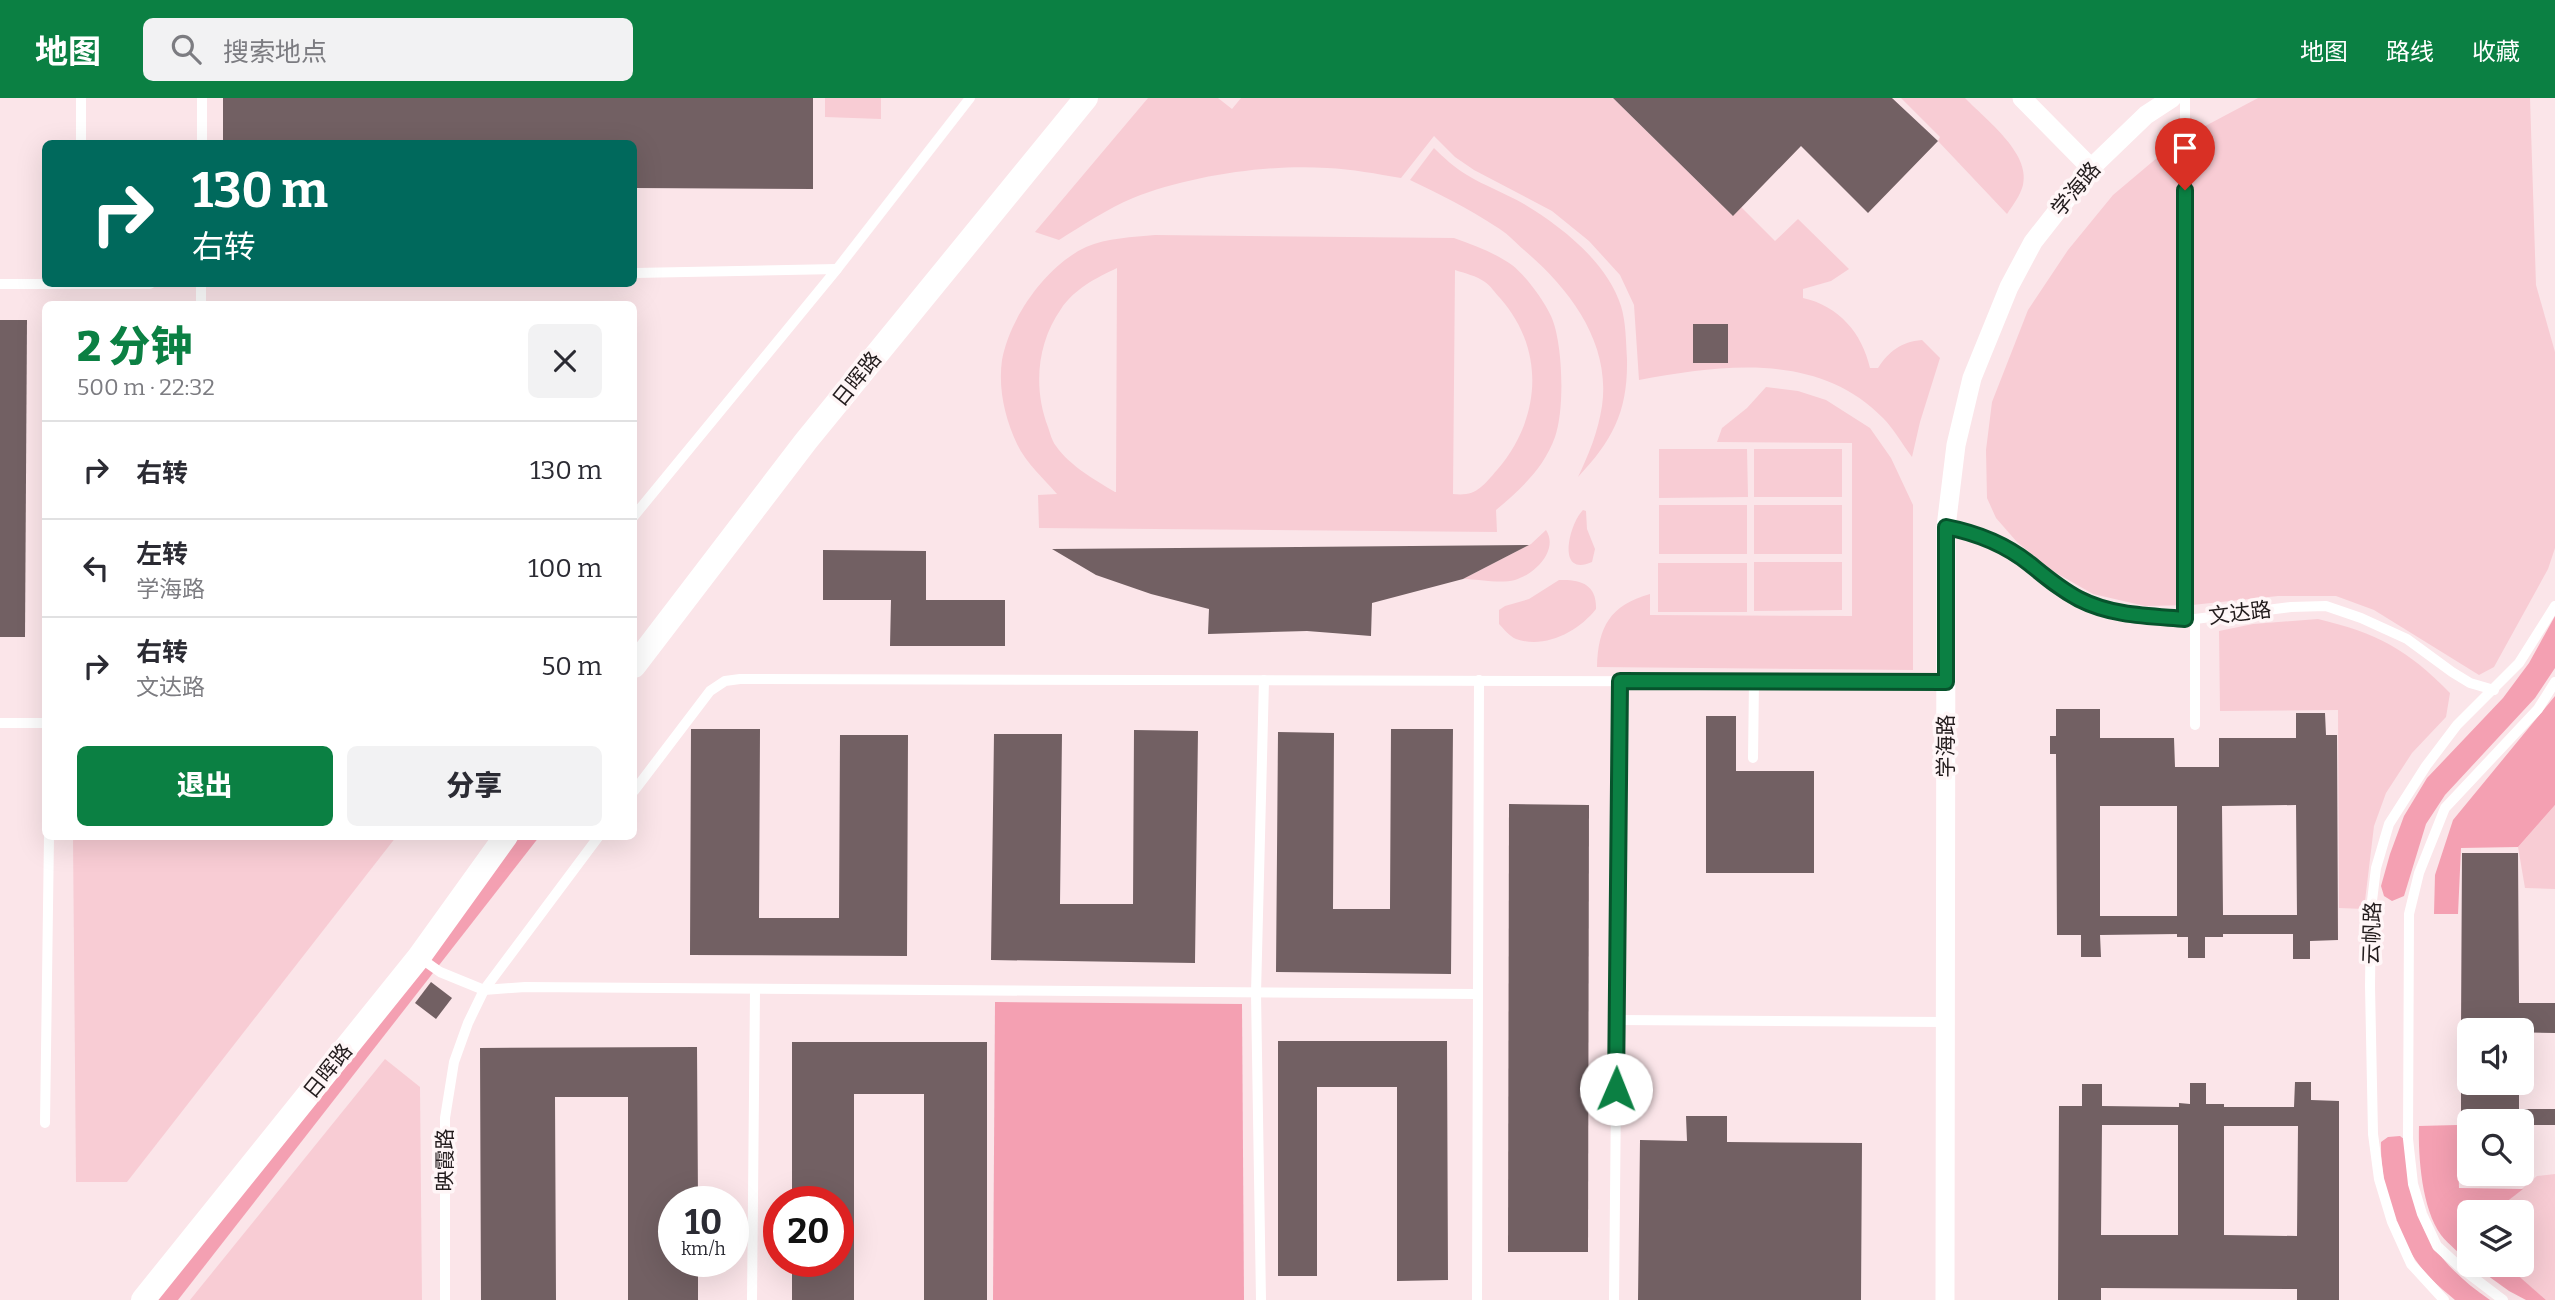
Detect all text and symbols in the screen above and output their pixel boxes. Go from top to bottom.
search box [143,18,633,81]
icon: search [167,30,205,68]
text: 地图 [35,32,101,72]
text: 搜索地点 [223,37,327,68]
text: 地图 [2300,38,2348,66]
text: 路线 [2386,38,2434,66]
text: 收藏 [2472,38,2520,66]
pin [2155,118,2215,190]
icon: arrive [2166,129,2204,167]
street label: 学海路 [2046,157,2106,221]
text: 130 m [192,161,328,220]
icon: right [77,168,168,259]
text: 右转 [192,228,256,266]
text: 2 分钟 [77,322,192,372]
button: close [528,324,602,398]
street label: 日晖路 [827,346,887,412]
text: 500 m · 22:32 [77,373,215,401]
icon: right [77,451,115,489]
text: 130 m [530,455,602,486]
text: 右转 [136,458,188,489]
text: 左转 [136,539,188,570]
icon: left [77,549,115,587]
text: 100 m [528,553,602,584]
text: 学海路 [136,575,205,603]
street label: 文达路 [2207,596,2273,630]
text: 右转 [136,637,188,668]
icon: right [77,647,115,685]
text: 50 m [541,651,602,682]
text: 文达路 [136,673,205,701]
street label: 学海路 [1933,715,1959,778]
button: 退出 [77,746,333,826]
button: 分享 [347,746,602,826]
street label: 云帆路 [2358,901,2386,965]
map controls [2457,1018,2534,1277]
button: sound [2457,1018,2534,1095]
street label: 日晖路 [298,1038,358,1104]
position arrow [1579,1052,1653,1126]
button: search [2457,1109,2534,1186]
street label: 映霞路 [432,1129,458,1192]
speed limit sign: 20 [763,1186,854,1277]
button: layers [2457,1200,2534,1277]
text: 10 [685,1201,722,1243]
text: km/h [681,1238,726,1260]

